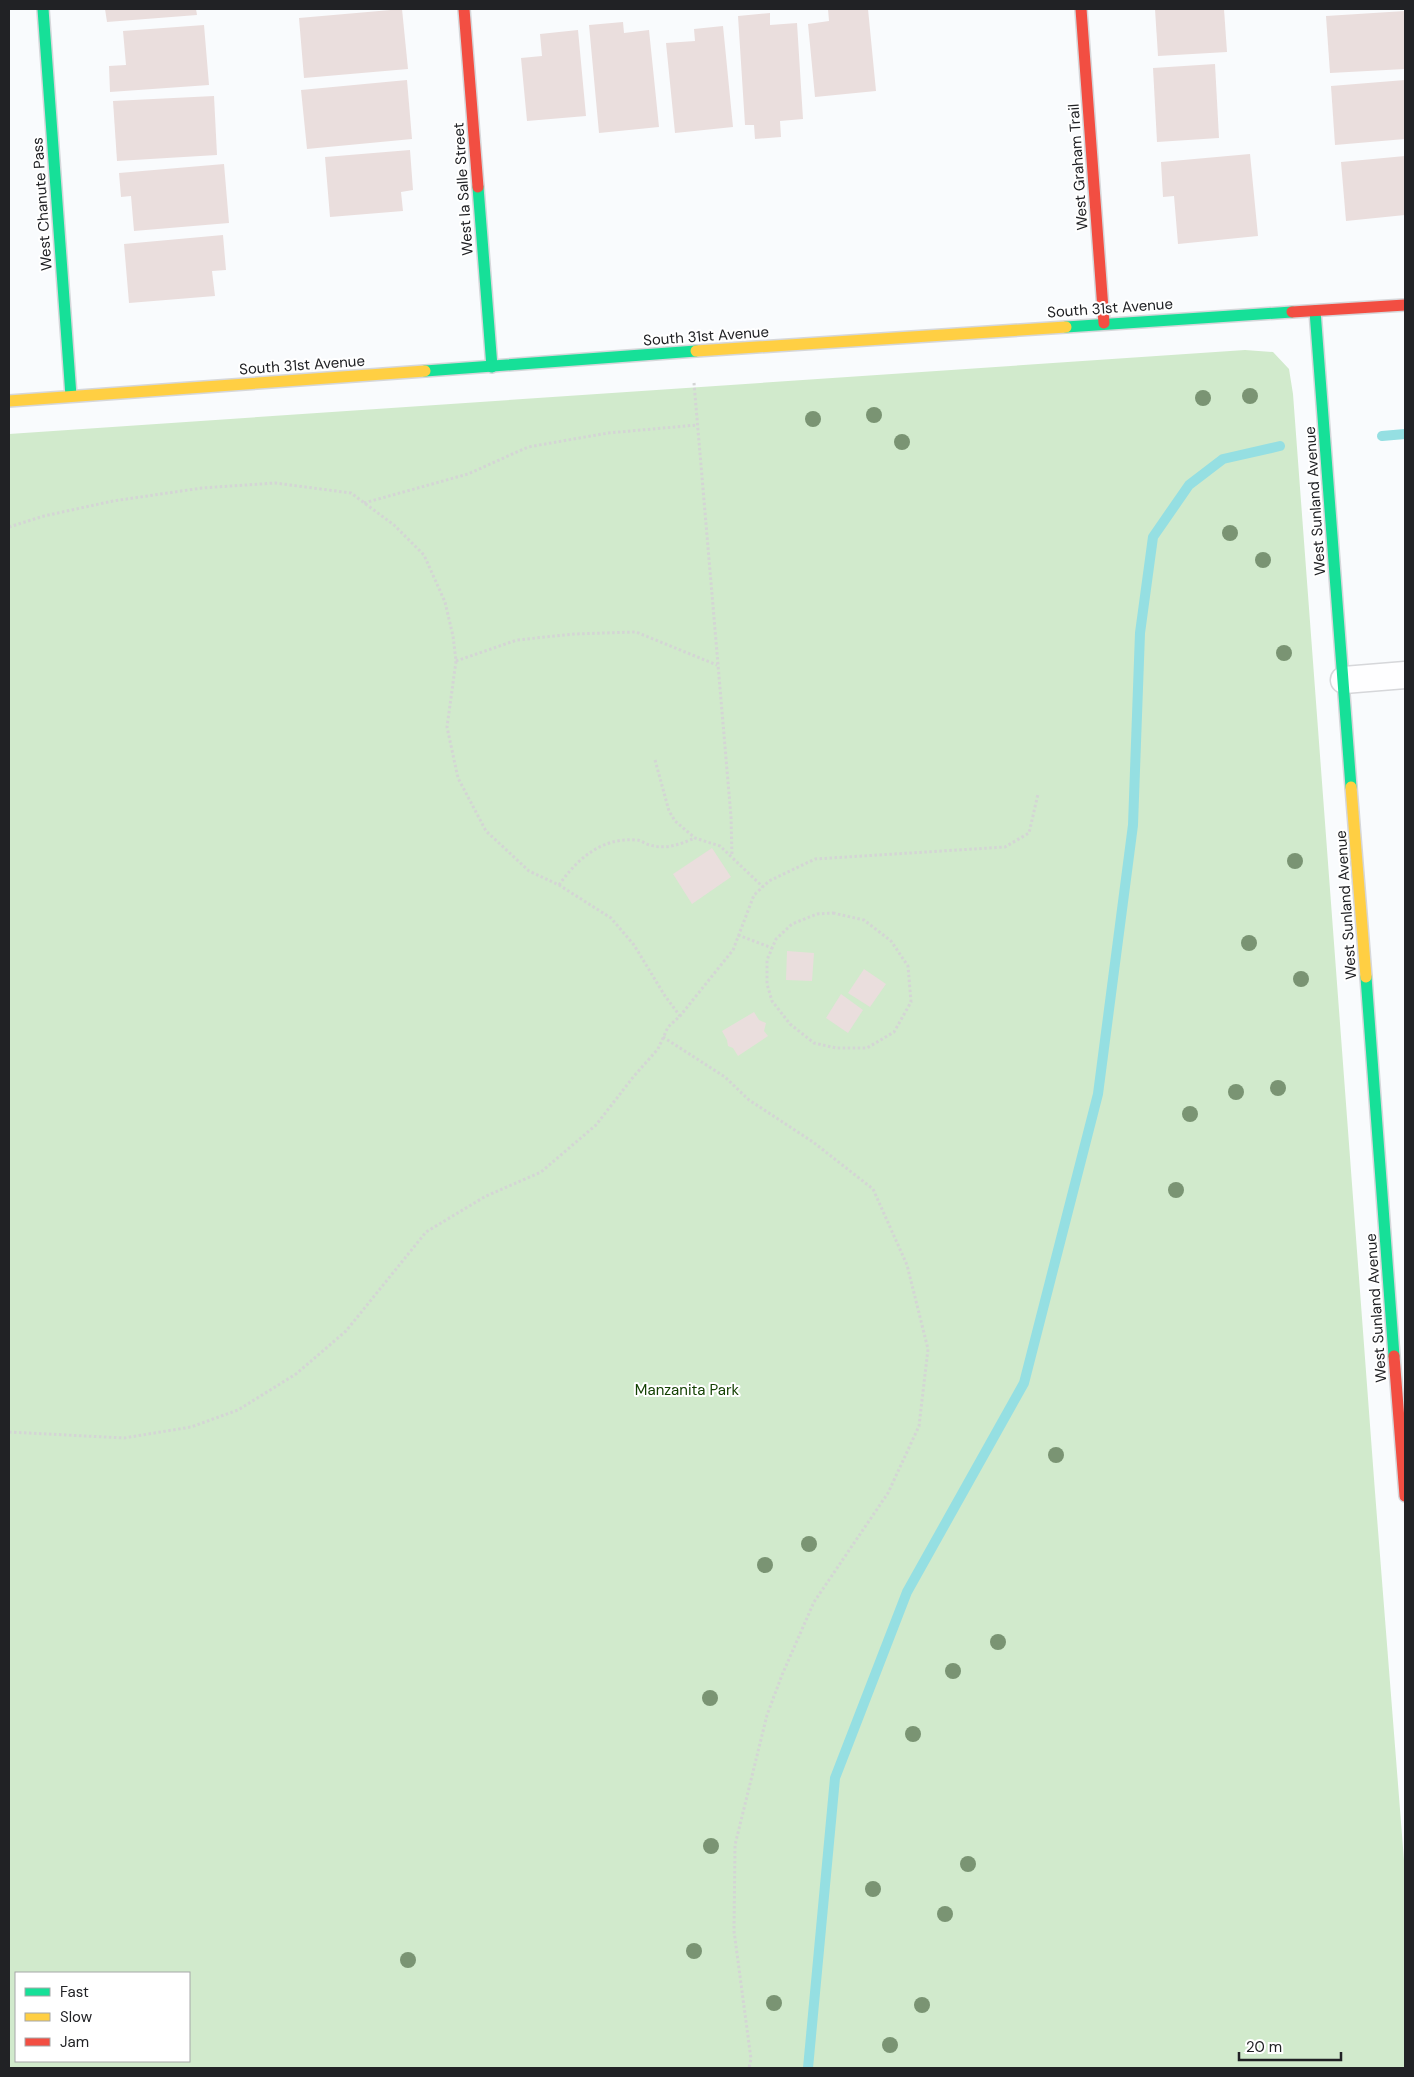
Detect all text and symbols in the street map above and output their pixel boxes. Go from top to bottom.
street label: West Graham Trail [1064,103,1092,231]
street label: West la Salle Street [448,122,478,256]
street label: West Chanute Pass [27,137,57,271]
street label: South 31st Avenue [1046,294,1174,322]
street label: South 31st Avenue [642,322,770,350]
street label: South 31st Avenue [238,351,366,379]
street label: West Sunland Avenue [1300,426,1330,576]
street label: West Sunland Avenue [1331,830,1361,980]
street label: West Sunland Avenue [1361,1233,1391,1383]
park label: Manzanita Park [635,1380,740,1400]
legend [15,1972,190,2062]
text: Fast [60,1982,89,2002]
text: Slow [60,2007,93,2027]
scale bar [1239,2030,1342,2062]
text: Jam [60,2032,89,2052]
text: 20 m [1246,2037,1282,2057]

